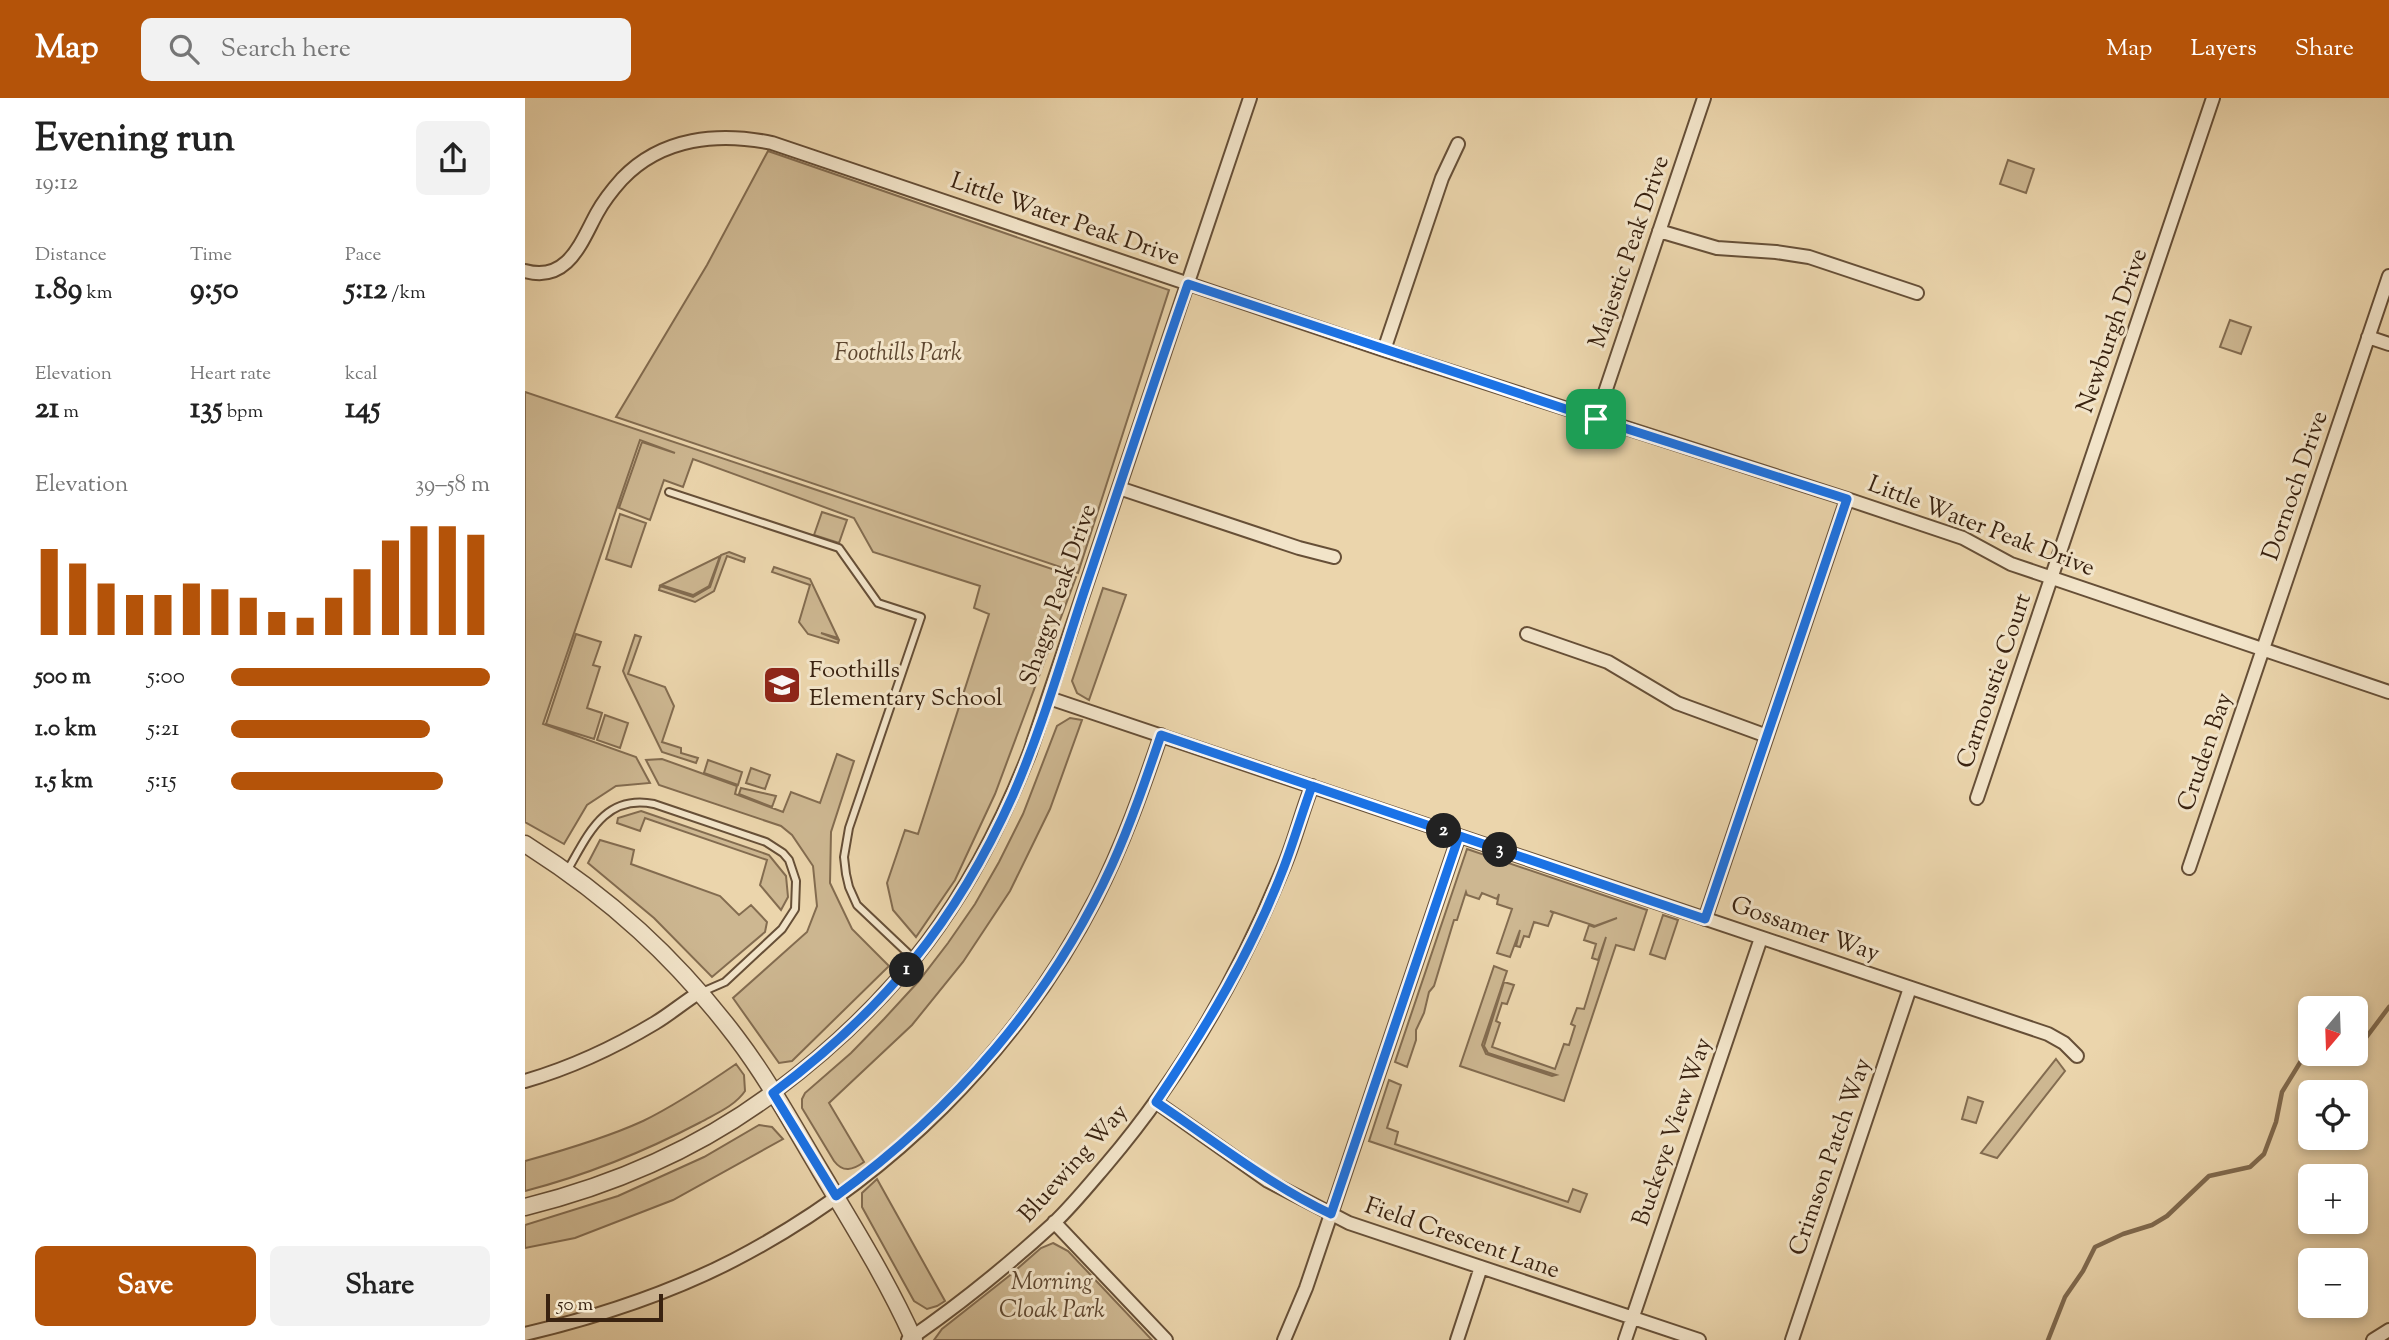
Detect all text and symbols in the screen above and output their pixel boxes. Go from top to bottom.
search box [141,18,631,81]
text: Map [35,25,99,73]
icon: search [165,30,203,68]
text: Search here [221,31,351,68]
text: Map [2106,32,2152,66]
text: Layers [2190,32,2257,66]
text: Share [2295,32,2354,66]
text: Evening run [35,114,235,168]
button: share [416,121,490,195]
street label: Majestic Peak Drive [1581,151,1679,353]
street label: Little Water Peak Drive [946,165,1184,275]
text: 19:12 [35,167,78,200]
text: Distance [35,242,107,269]
text: Time [190,242,232,269]
text: Pace [345,242,381,269]
street label: Newburgh Drive [2069,244,2157,418]
text: 1.89 [35,269,82,312]
text: 9:50 [190,269,239,312]
text: 5:12 [345,269,387,312]
text: km [82,280,112,307]
text: /km [387,280,426,307]
park label: Foothills Park [834,337,962,371]
text: Elevation [35,361,112,388]
text: Heart rate [190,361,271,388]
text: kcal [345,361,378,388]
text: 21 [35,388,59,431]
text: 135 [190,388,223,431]
text: 145 [345,388,381,431]
pin [1566,389,1626,449]
text: m [59,399,79,426]
text: bpm [223,399,263,426]
icon: arrive [1577,400,1615,438]
street label: Dornoch Drive [2255,407,2337,565]
street label: Little Water Peak Drive [1863,468,2099,586]
text: Elevation [35,469,128,502]
text: 39–58 m [415,469,490,502]
street label: Shaggy Peak Drive [1012,500,1106,690]
street label: Carnoustie Court [1949,589,2041,773]
place label: Foothills Elementary School [809,654,1003,716]
text: 500 m [35,661,91,694]
text: 5:00 [147,661,185,694]
school or university icon: Foothills Elementary School [761,664,803,706]
street label: Cruden Bay [2170,688,2242,816]
text: 1.0 km [35,713,97,746]
text: 5:21 [147,713,179,746]
text: 1.5 km [35,765,93,798]
text: 5:15 [147,765,177,798]
pin: 2 [1427,814,1461,848]
text: 2 [1439,817,1448,844]
pin: 3 [1483,832,1517,868]
text: 3 [1496,836,1503,863]
street label: Gossamer Way [1726,889,1884,971]
pin: 1 [889,952,925,988]
text: 1 [903,956,910,983]
north arrow [2298,996,2368,1066]
map controls [2298,996,2368,1318]
street label: Buckeye View Way [1625,1033,1721,1231]
street label: Crimson Patch Way [1781,1054,1881,1260]
button: locate [2298,1080,2368,1150]
street label: Bluewing Way [1011,1097,1137,1231]
button: + [2298,1164,2368,1234]
street label: Field Crescent Lane [1360,1190,1564,1288]
button: Save [35,1246,256,1326]
button: Share [270,1246,490,1326]
button: − [2298,1248,2368,1318]
park label: Morning Cloak Park [999,1266,1105,1328]
scale bar [546,1291,663,1323]
text: 50 m [557,1292,593,1319]

